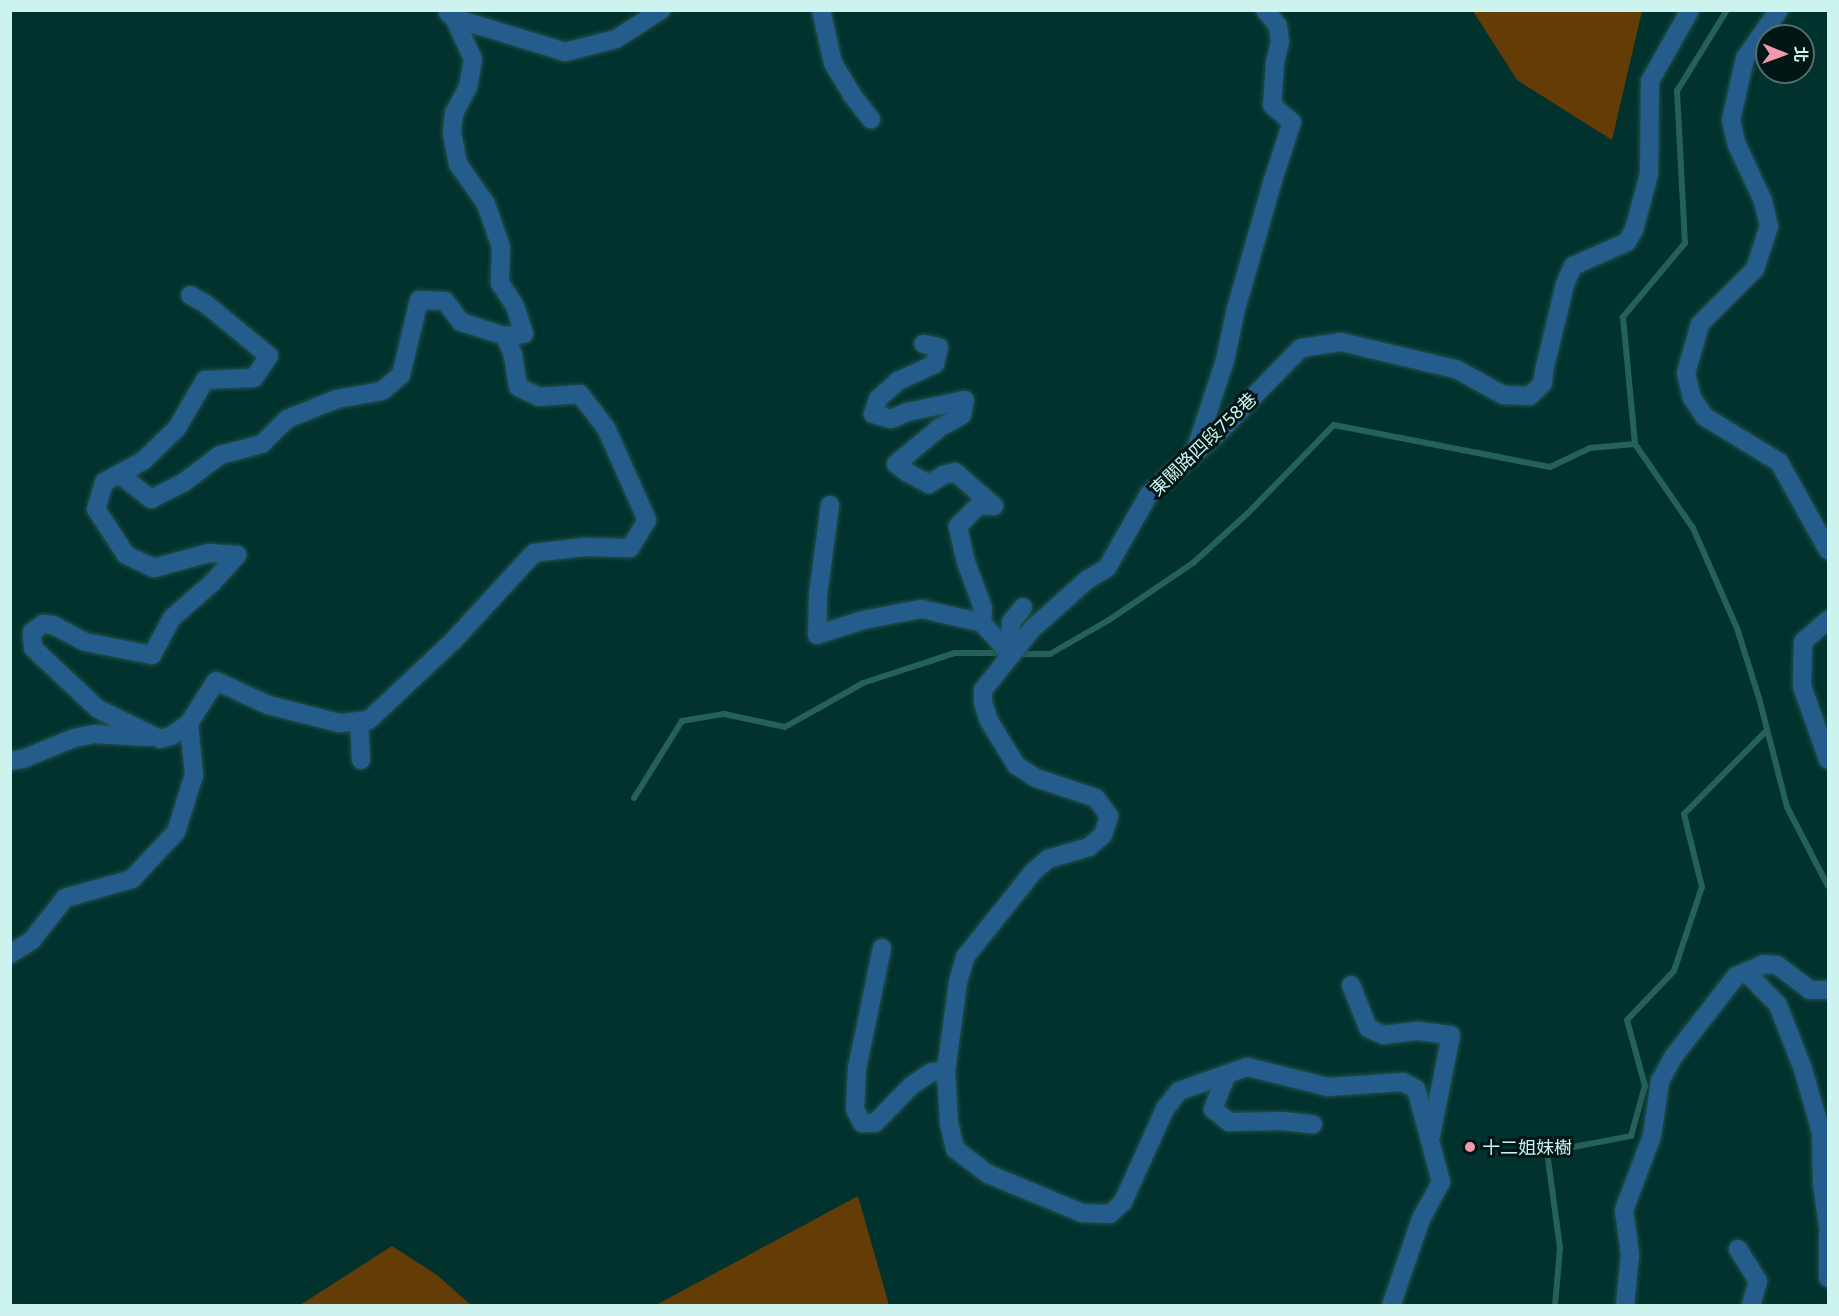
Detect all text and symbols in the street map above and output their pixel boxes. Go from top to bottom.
north arrow [1755,24,1815,84]
text: 北 [1790,46,1812,62]
street label: 東關路四段758巷 [1146,388,1260,500]
place label: 十二姐妹樹 [1482,1136,1572,1158]
marker: 十二姐妹樹 [1463,1140,1477,1154]

